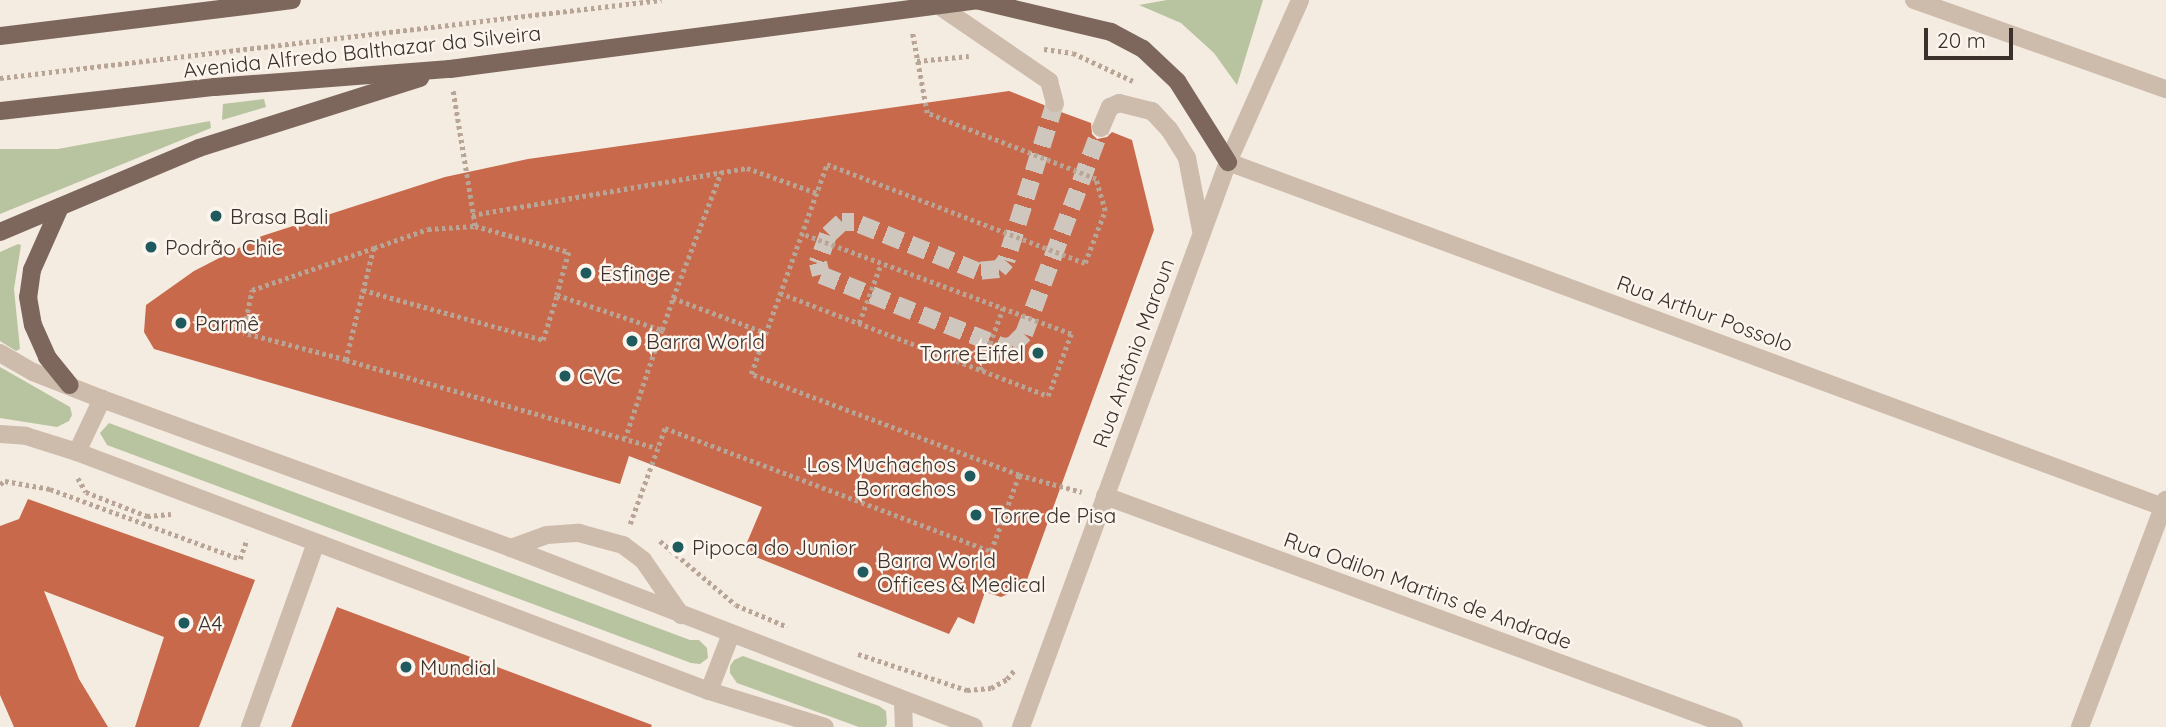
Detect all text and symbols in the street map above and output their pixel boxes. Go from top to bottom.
scale bar [1928,14,2017,58]
street label: Avenida Alfredo Balthazar da Silveira [182,20,542,82]
text: 20 m [1937,27,1986,53]
place label: Brasa Bali [230,203,328,229]
marker: Brasa Bali [208,208,224,224]
place label: Podrão Chic [165,234,283,260]
marker: Podrão Chic [143,239,159,255]
street label: Rua Antônio Maroun [1087,255,1179,451]
place label: Esfinge [600,260,670,286]
marker: Esfinge [578,265,594,281]
street label: Rua Arthur Possolo [1614,269,1796,357]
place label: Parmê [195,310,259,336]
marker: Parmê [173,315,189,331]
place label: Barra World [646,328,765,354]
marker: Barra World [624,333,640,349]
place label: Torre Eiffel [920,340,1024,366]
marker: Torre Eiffel [1030,345,1046,361]
place label: CVC [579,363,620,389]
marker: CVC [557,368,573,384]
place label: Los Muchachos Borrachos [806,451,956,501]
marker: Los Muchachos Borrachos [962,468,978,484]
place label: Torre de Pisa [990,502,1116,528]
marker: Torre de Pisa [968,507,984,523]
street label: Rua Odilon Martins de Andrade [1281,526,1575,654]
place label: Pipoca do Junior [692,534,856,560]
marker: Pipoca do Junior [670,539,686,555]
place label: Barra World Offices & Medical [877,547,1046,597]
marker: Barra World Offices & Medical [855,564,871,580]
place label: A4 [198,610,223,636]
marker: A4 [176,615,192,631]
place label: Mundial [420,654,496,680]
marker: Mundial [398,659,414,675]

